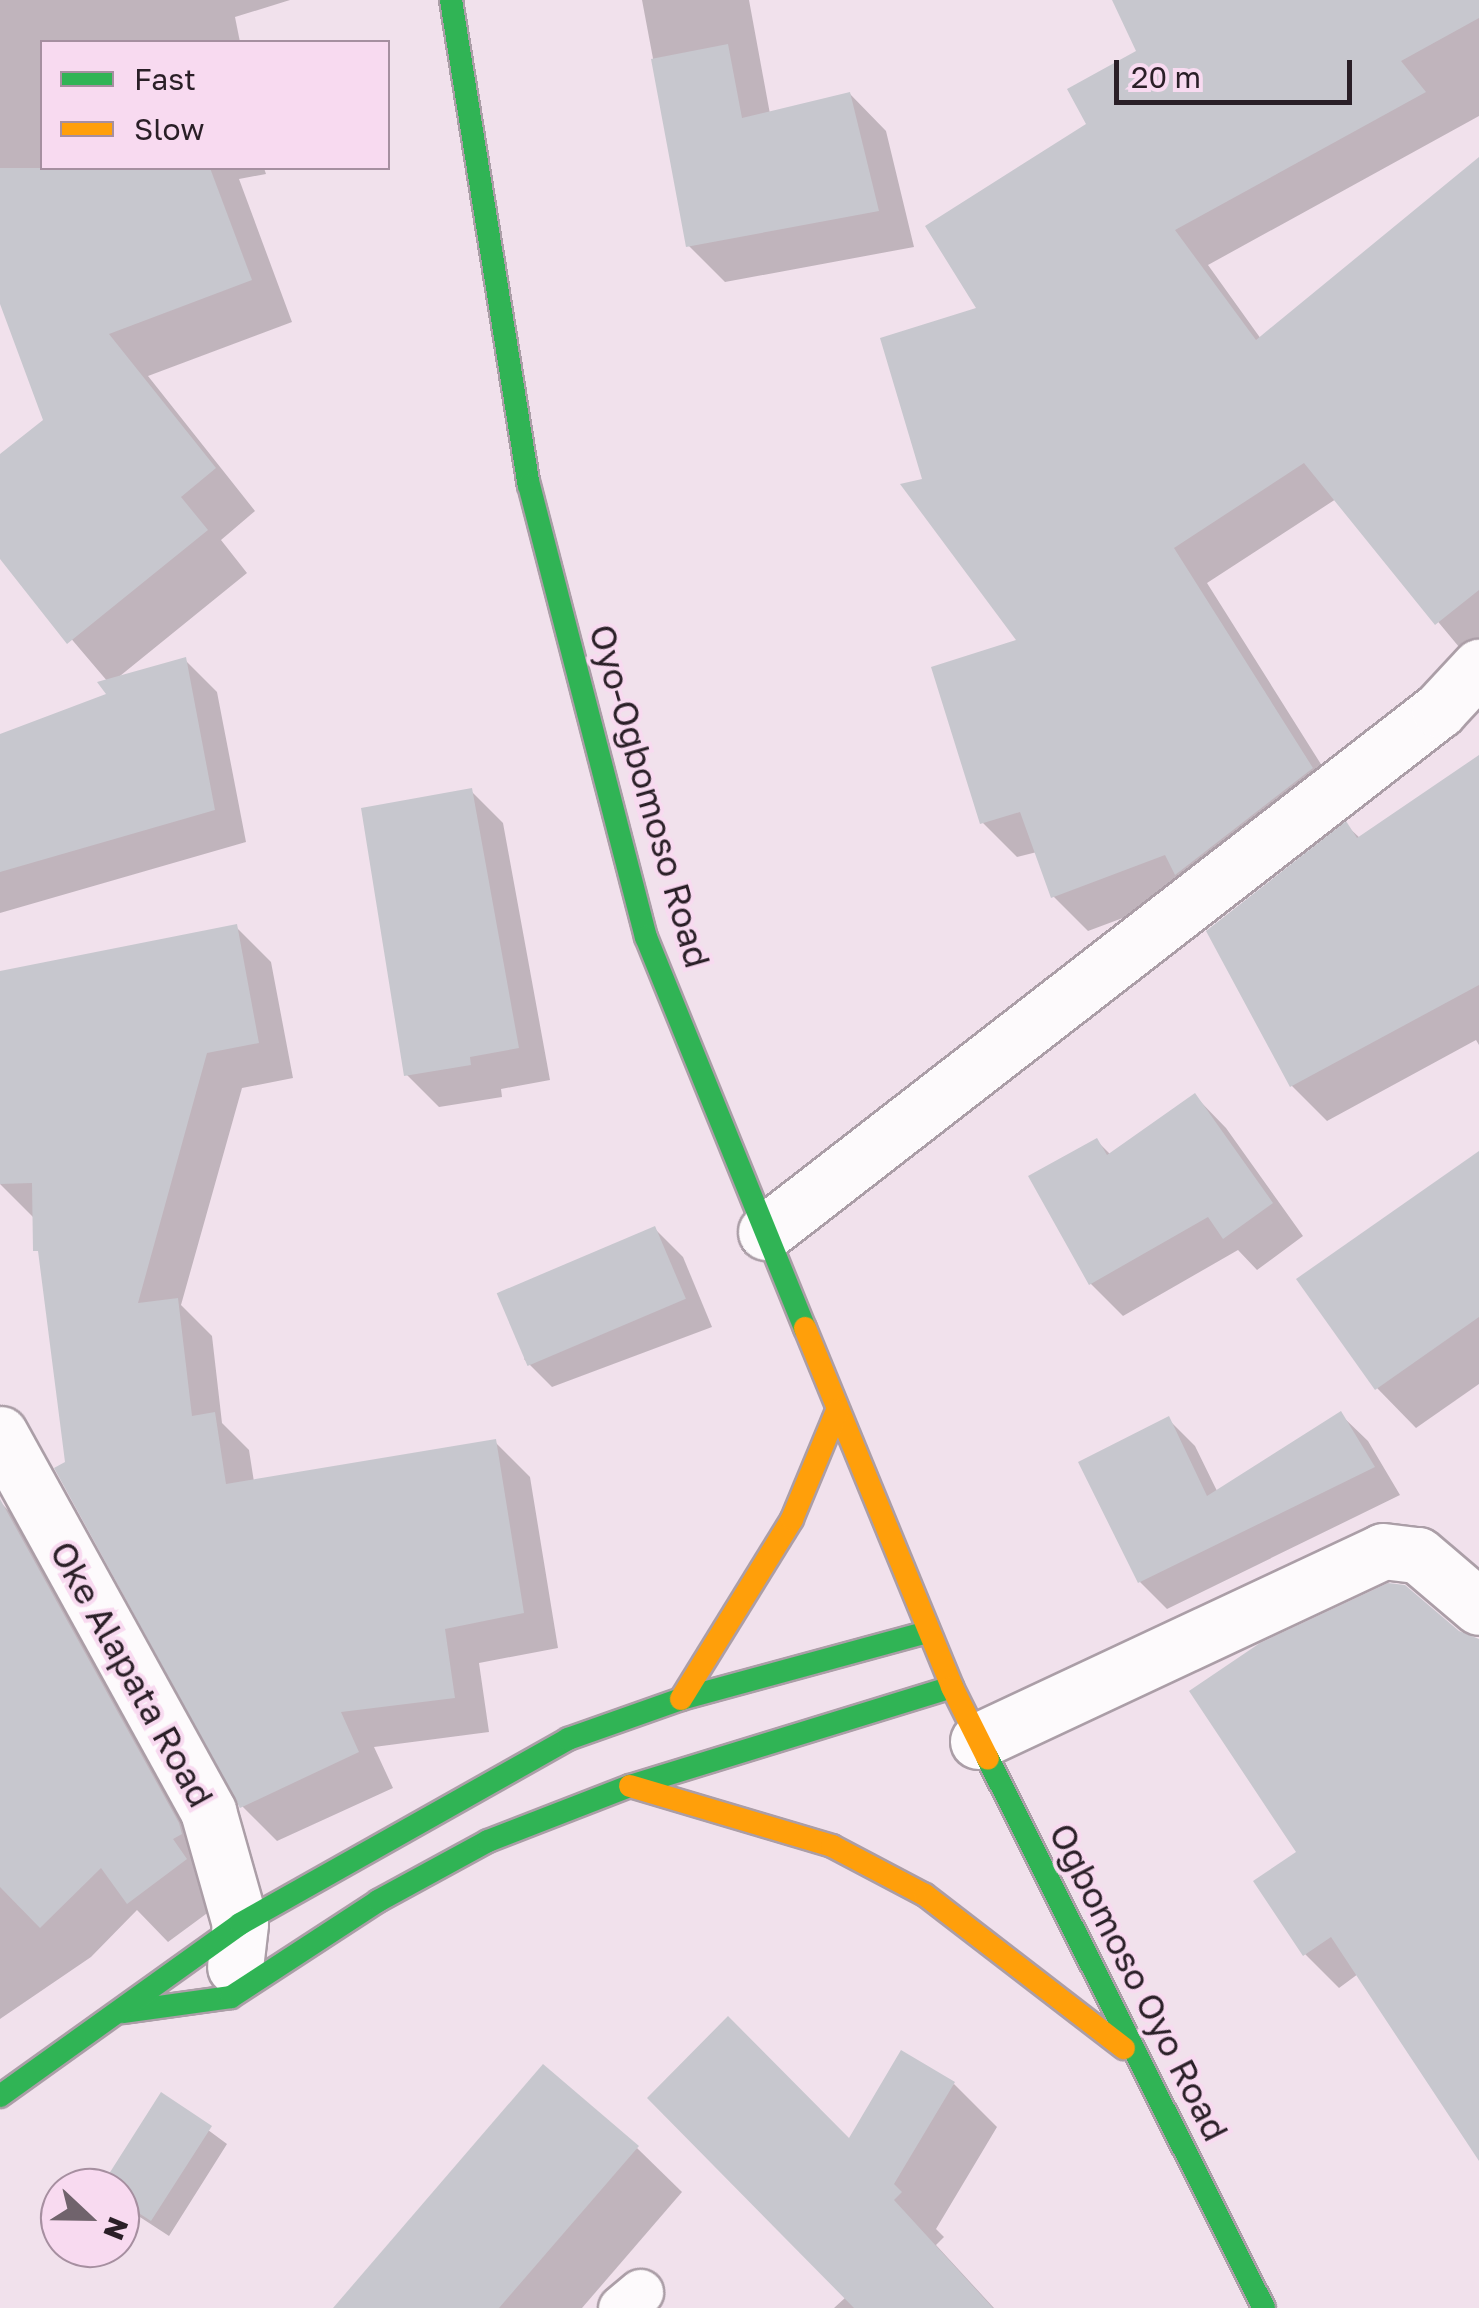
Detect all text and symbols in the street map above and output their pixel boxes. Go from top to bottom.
legend [40,40,390,170]
scale bar [1119,40,1356,102]
text: 20 m [1131,59,1201,95]
text: Fast [134,61,196,97]
text: Slow [134,111,205,147]
street label: Oyo-Ogbomoso Road [581,620,719,972]
street label: Oke Alapata Road [42,1534,222,1814]
street label: Ogbomoso Oyo Road [1041,1816,1237,2148]
north arrow [40,2168,140,2268]
text: N [97,2213,136,2245]

